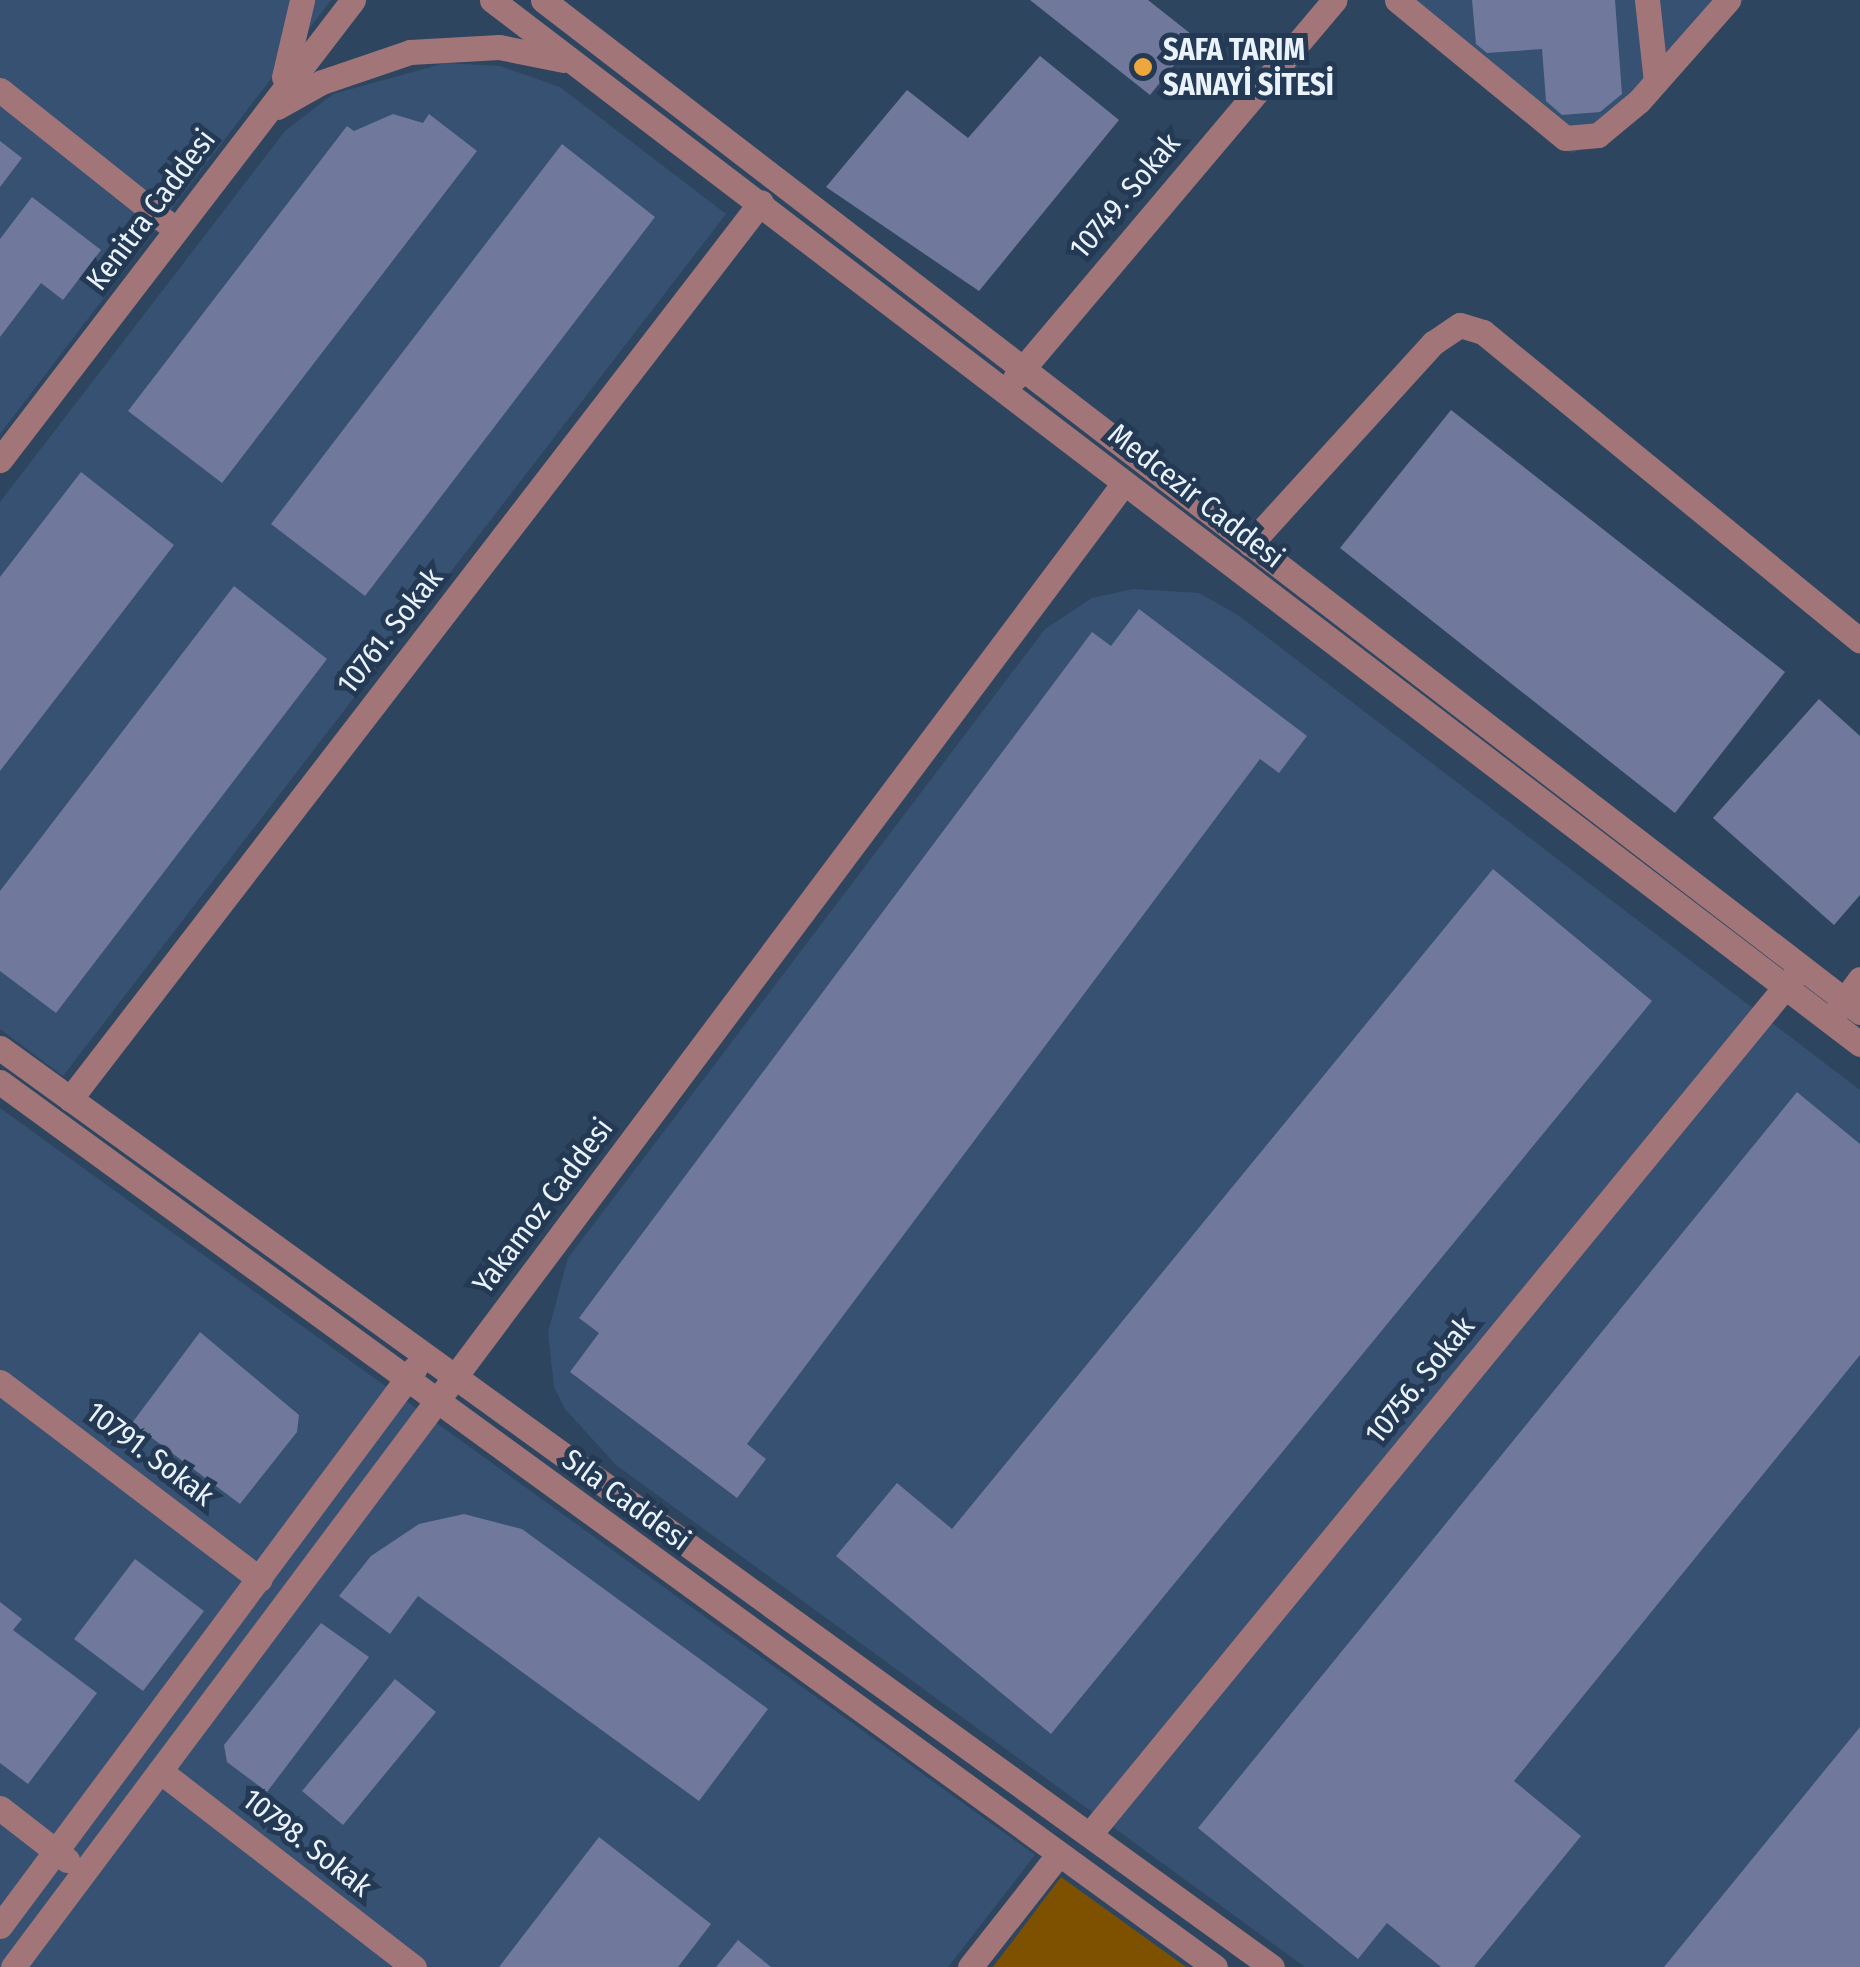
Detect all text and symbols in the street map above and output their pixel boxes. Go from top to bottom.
place label: SAFA TARIM SANAYİ SİTESİ [1163,32,1334,102]
marker: SAFA TARIM SANAYİ SİTESİ [1132,56,1154,78]
street label: Kenitra Caddesi [79,123,223,297]
street label: 10749. Sokak [1062,126,1188,266]
street label: Medcezir Caddesi [1101,416,1291,576]
street label: 10761. Sokak [330,561,450,701]
street label: Yakamoz Caddesi [465,1111,621,1301]
street label: 10756. Sokak [1358,1309,1482,1451]
street label: 10791. Sokak [79,1394,221,1514]
street label: Sıla Caddesi [555,1442,697,1558]
street label: 10798. Sokak [235,1781,379,1905]

